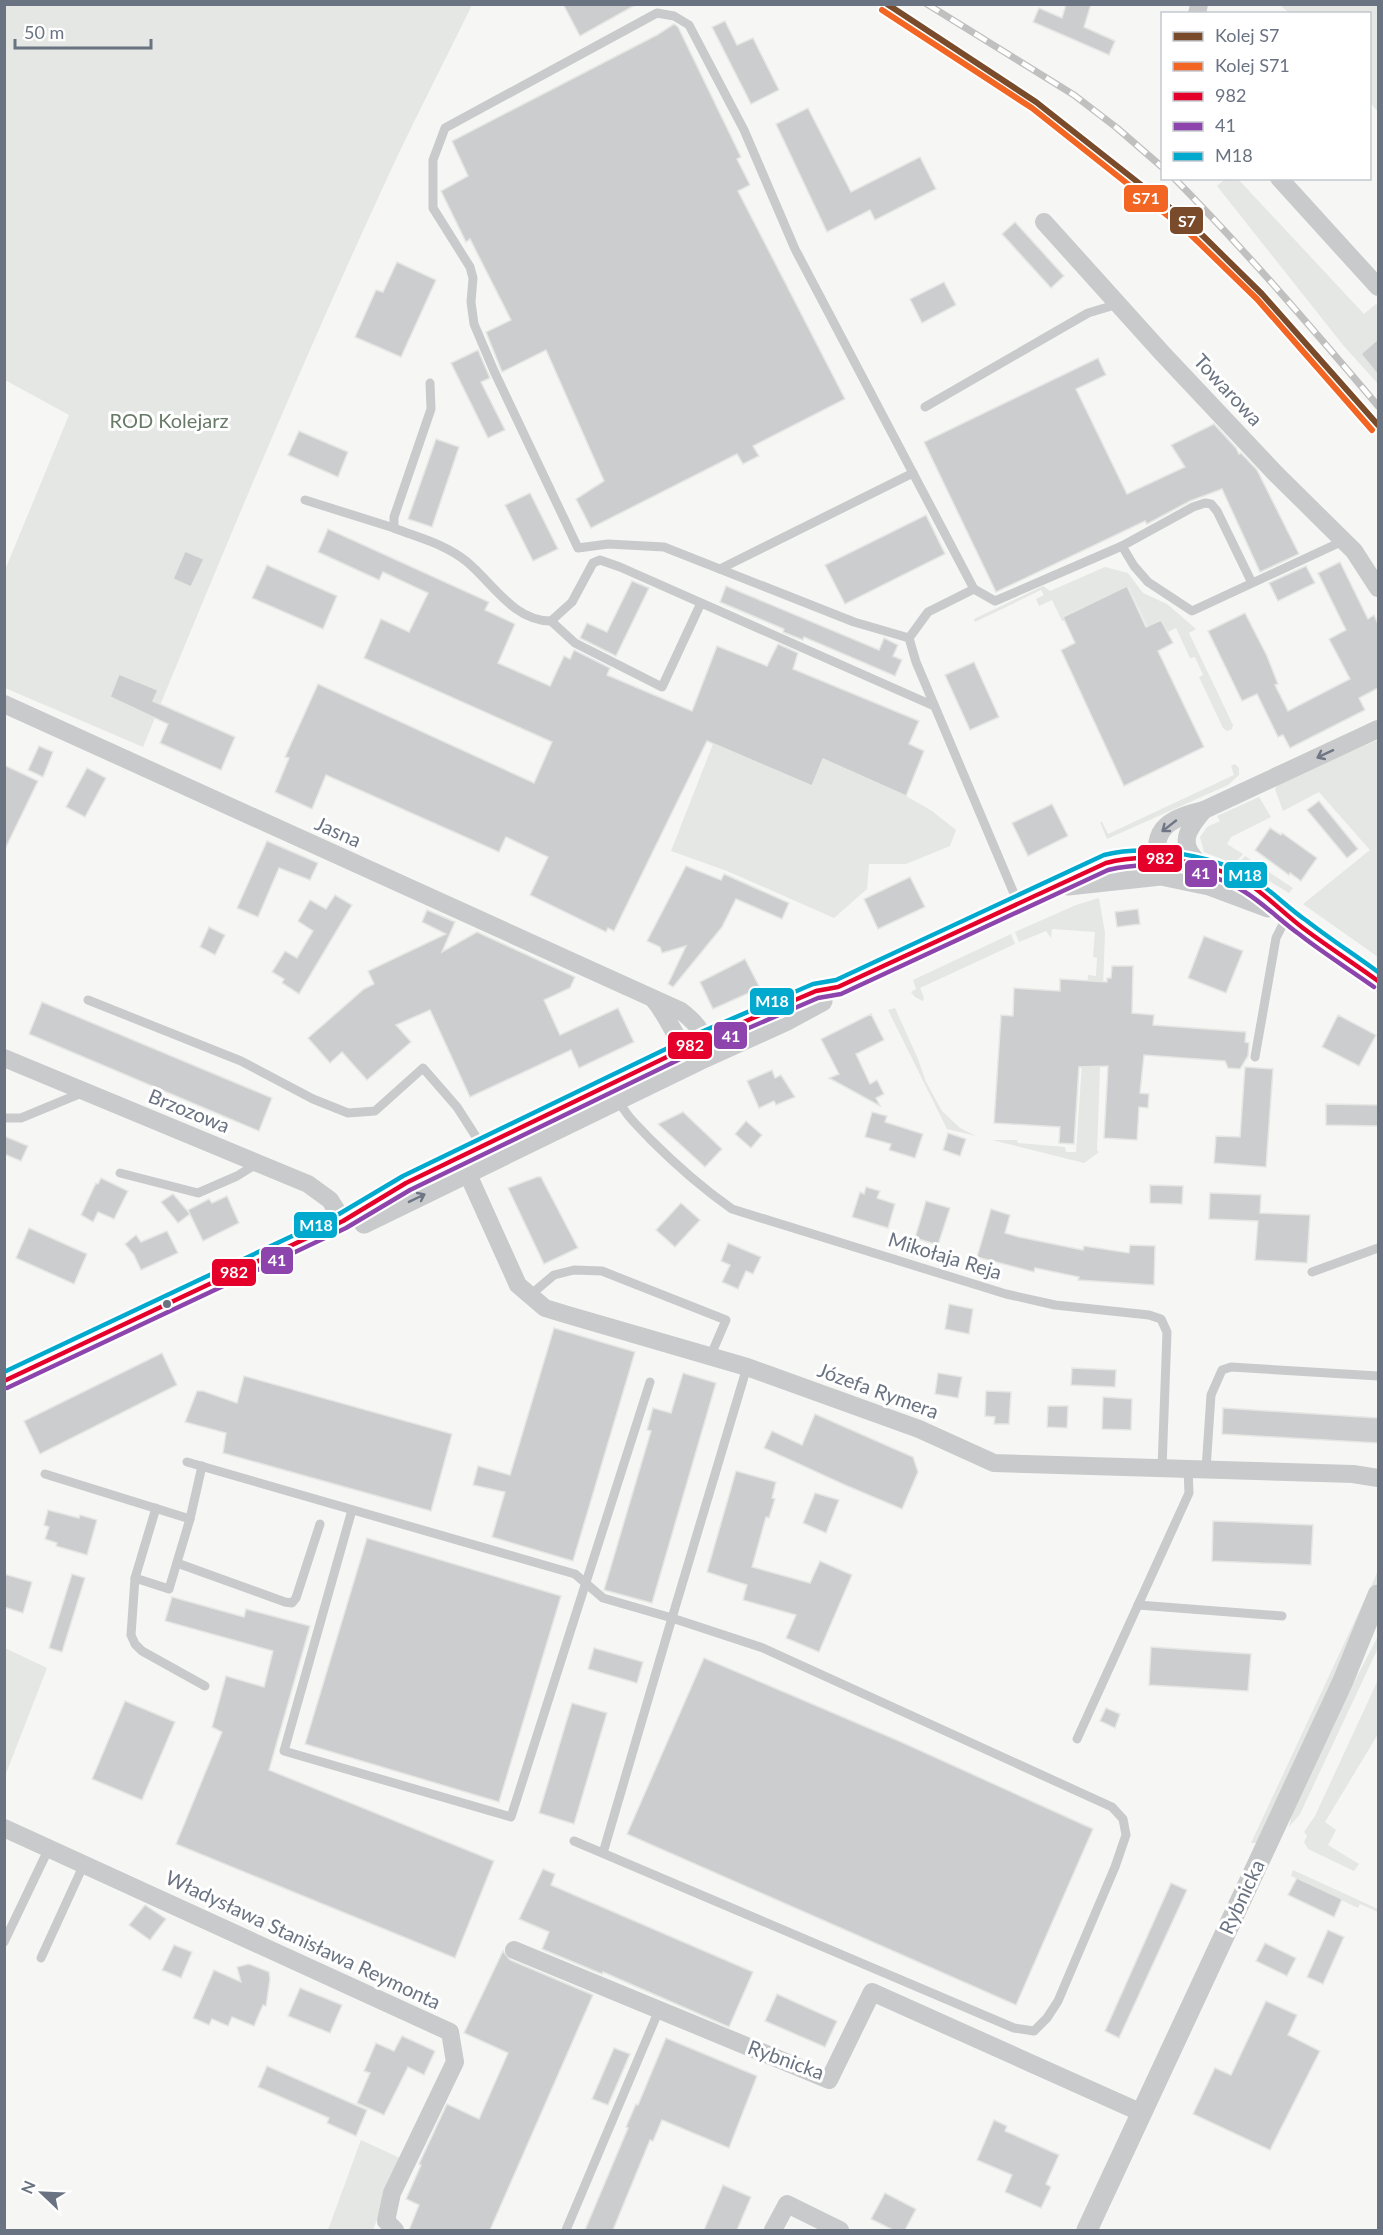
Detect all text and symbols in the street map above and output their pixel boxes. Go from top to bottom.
scale bar [15,12,152,50]
legend [1161,12,1371,180]
text: 50 m [24,21,64,43]
text: Kolej S7 [1215,24,1279,46]
text: Kolej S71 [1215,54,1290,76]
text: 982 [1215,84,1246,106]
text: 41 [1215,114,1236,136]
text: M18 [1215,144,1253,166]
line badge: S71 [1123,184,1169,213]
text: S71 [1132,188,1160,207]
line badge: S7 [1169,206,1204,235]
text: S7 [1178,211,1196,230]
street label: Towarowa [1189,348,1268,430]
park label: ROD Kolejarz [110,408,228,432]
one-way arrow [1317,748,1335,760]
street label: Jasna [312,810,365,852]
one-way arrow [1161,819,1177,832]
line badge: 982 [1137,844,1183,873]
text: 982 [1146,848,1174,867]
line badge: 41 [1184,859,1218,888]
line badge: M18 [1223,861,1268,889]
text: 41 [1192,863,1210,882]
text: M18 [1228,865,1262,884]
line badge: M18 [749,987,795,1016]
text: M18 [755,991,789,1010]
line badge: 41 [713,1021,748,1050]
text: 41 [722,1026,740,1045]
line badge: 982 [667,1031,713,1060]
text: 982 [676,1035,704,1054]
street label: Brzozowa [145,1083,234,1137]
one-way arrow [407,1191,425,1203]
line badge: M18 [293,1211,338,1239]
text: M18 [299,1215,333,1234]
street label: Mikołaja Reja [886,1226,1005,1284]
line badge: 41 [260,1246,294,1275]
text: 41 [268,1250,286,1269]
line badge: 982 [211,1258,257,1287]
text: 982 [220,1262,248,1281]
unlabelled marker [161,1298,173,1310]
street label: Józefa Rymera [815,1357,942,1423]
street label: Rybnicka [1213,1856,1269,1938]
street label: Władysława Stanisława Reymonta [162,1865,445,2014]
street label: Rybnicka [745,2034,828,2084]
north arrow [12,2163,72,2223]
text: N [17,2178,39,2196]

